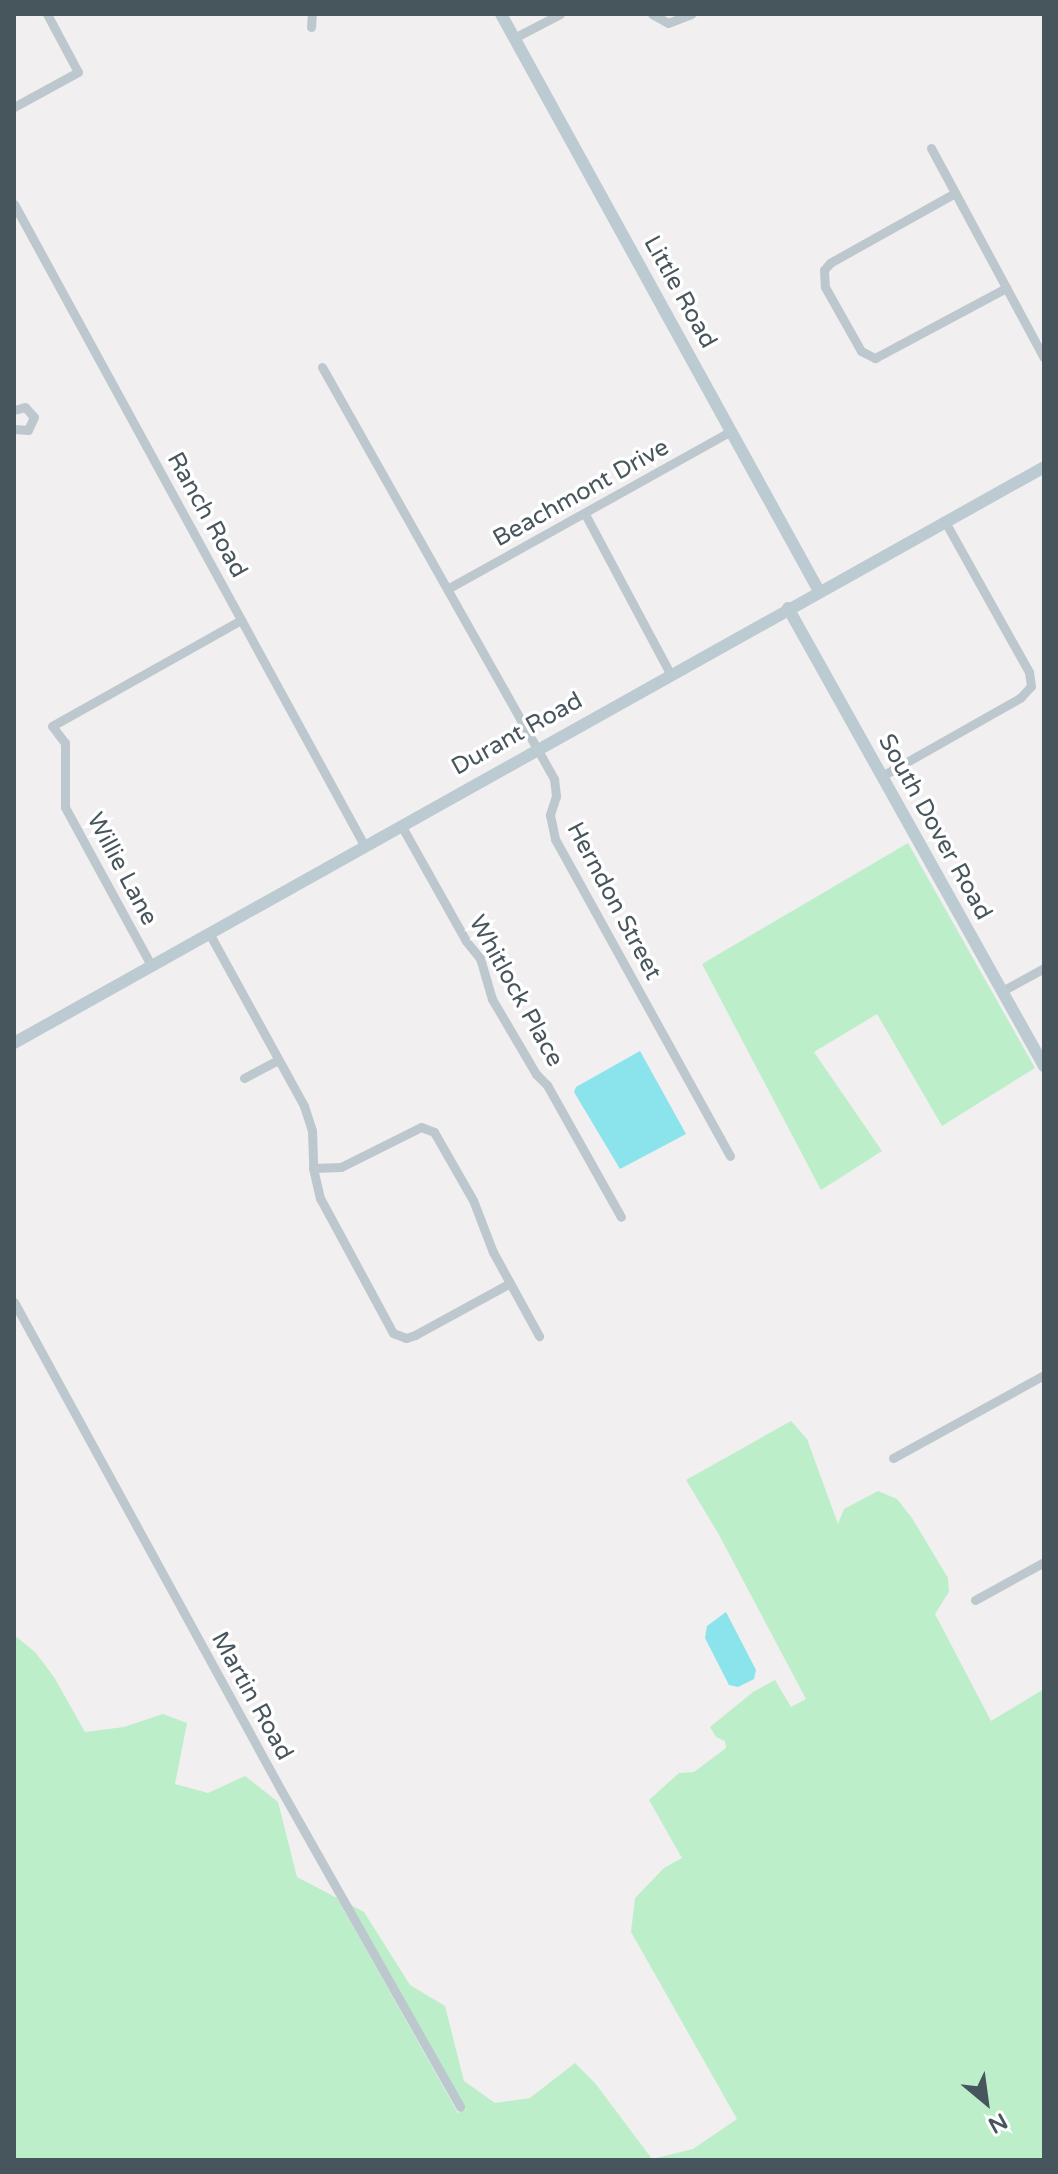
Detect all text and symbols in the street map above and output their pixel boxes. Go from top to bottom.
street label: Little Road [637,231,723,353]
street label: Beachmont Drive [488,433,674,553]
street label: Ranch Road [161,447,253,583]
street label: Durant Road [447,686,587,782]
street label: South Dover Road [872,729,998,925]
street label: Willie Lane [80,808,164,930]
street label: Herndon Street [560,817,668,985]
street label: Whitlock Place [463,910,569,1072]
street label: Martin Road [205,1627,299,1765]
north arrow [946,2062,1026,2142]
text: N [984,2107,1012,2139]

